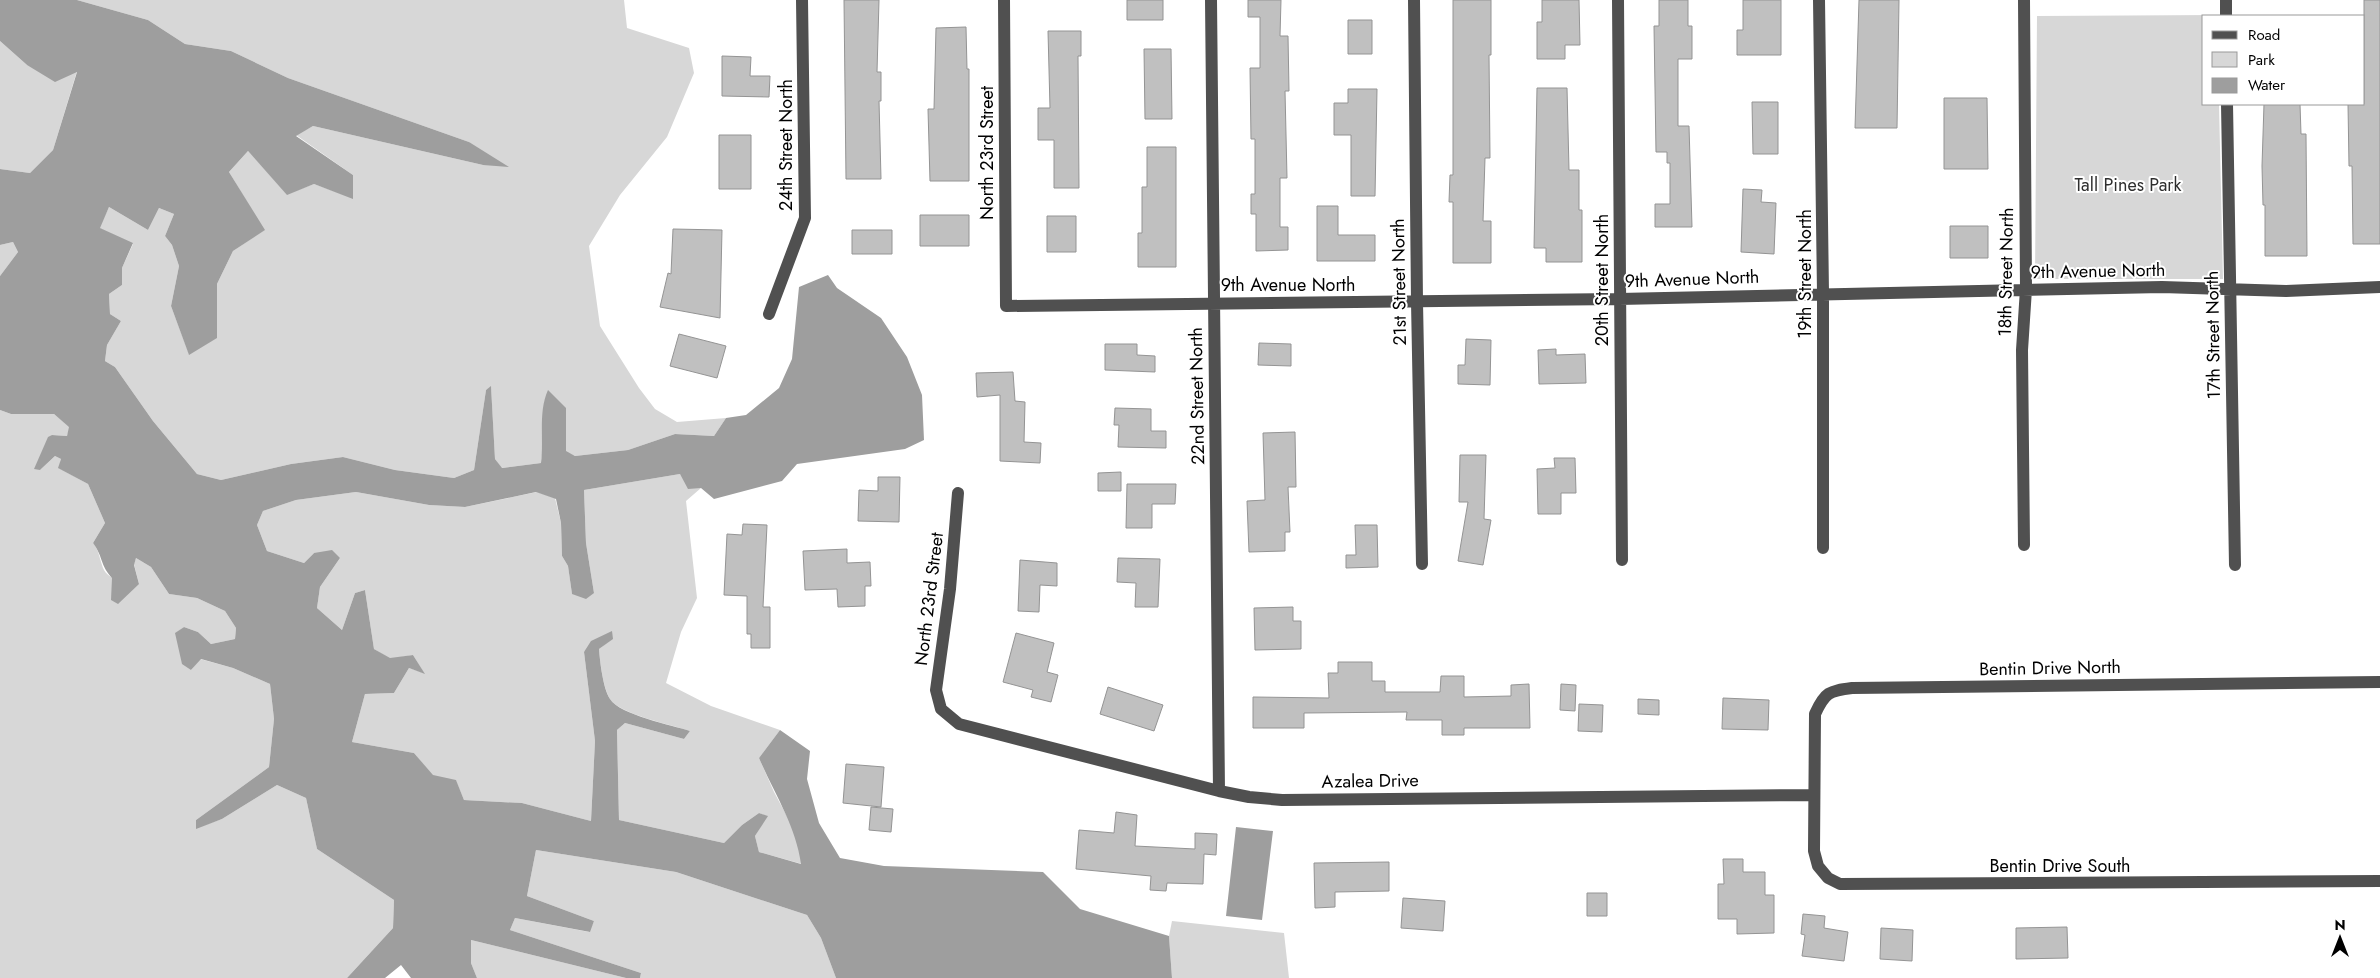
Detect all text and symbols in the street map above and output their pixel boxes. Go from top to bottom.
legend [2202,15,2365,105]
text: Road [2248,24,2280,46]
text: Park [2248,49,2275,71]
text: Water [2248,74,2286,96]
street label: 24th Street North [773,79,799,211]
street label: North 23rd Street [974,85,1000,220]
park label: Tall Pines Park [2075,172,2182,198]
street label: 18th Street North [1992,207,2020,337]
street label: 19th Street North [1792,209,1818,339]
street label: 20th Street North [1589,214,1615,346]
street label: 21st Street North [1385,218,1413,346]
street label: 9th Avenue North [2030,257,2166,285]
street label: 9th Avenue North [1624,264,1760,294]
street label: 17th Street North [2199,270,2227,400]
street label: 9th Avenue North [1221,272,1355,298]
street label: 22nd Street North [1183,327,1211,465]
street label: North 23rd Street [908,530,950,667]
street label: Bentin Drive North [1979,654,2121,682]
street label: Azalea Drive [1321,767,1419,795]
street label: Bentin Drive South [1990,853,2130,879]
north arrow [2315,913,2365,963]
text: N [2334,915,2346,935]

